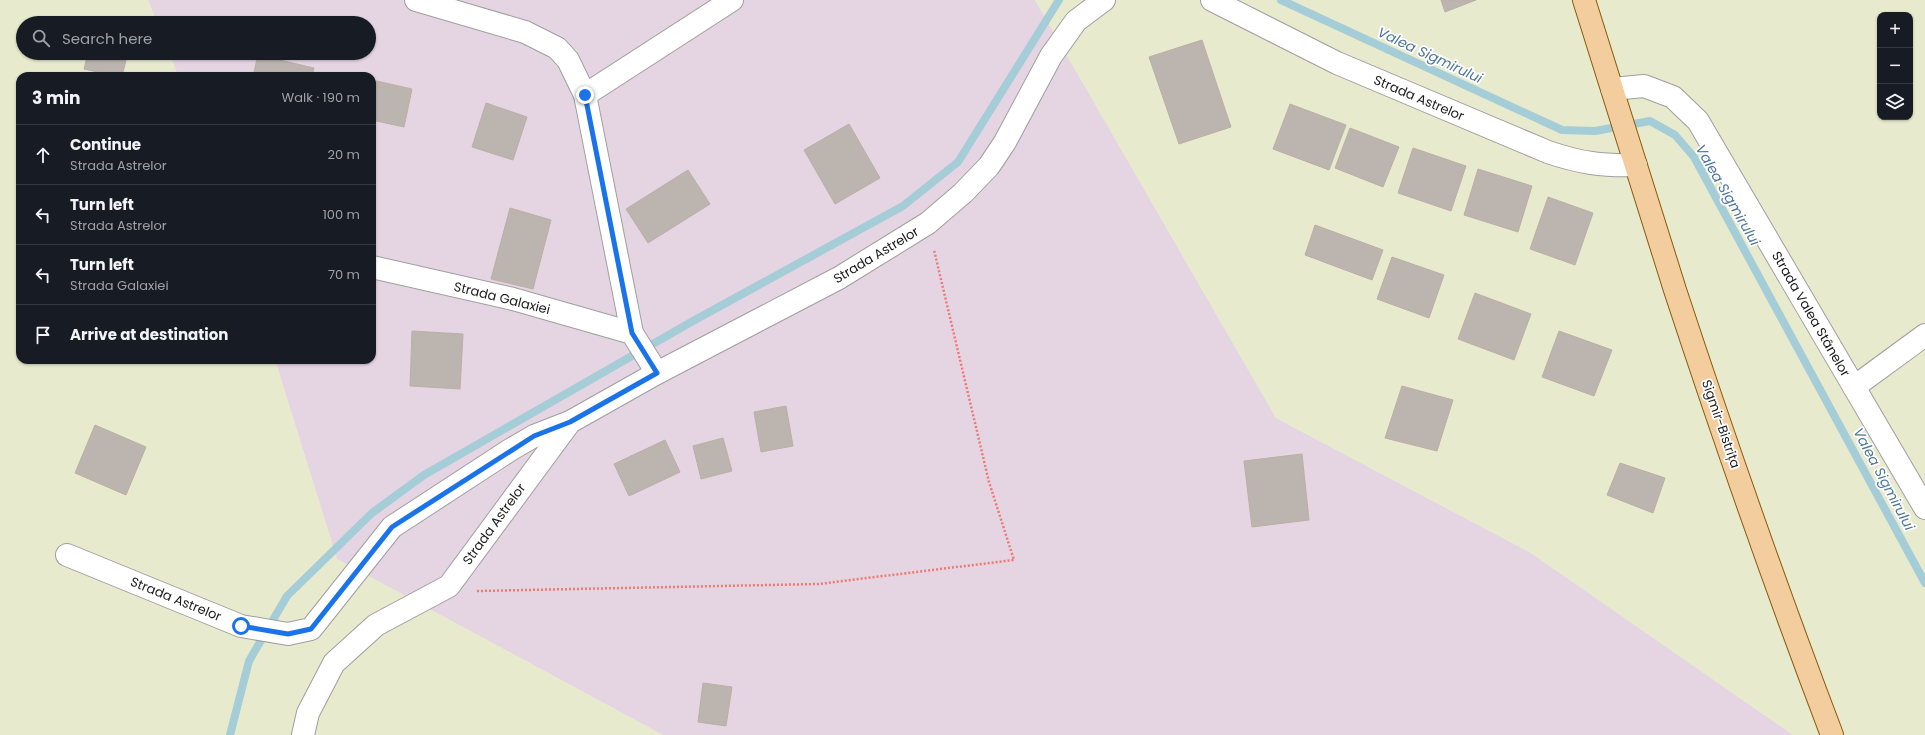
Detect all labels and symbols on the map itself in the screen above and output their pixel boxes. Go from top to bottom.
water label: Valea Sigmirului [1374,22,1486,88]
street label: Strada Astrelor [1371,70,1467,126]
route end [576,86,594,104]
water label: Valea Sigmirului [1691,141,1765,250]
street label: Strada Astrelor [830,222,922,288]
street label: Strada Valea Stânelor [1767,248,1855,380]
street label: Strada Galaxiei [452,277,552,319]
street label: Sigmir-Bistrița [1697,377,1745,471]
water label: Valea Sigmirului [1848,424,1920,534]
street label: Strada Astrelor [458,479,530,569]
street label: Strada Astrelor [128,572,224,626]
route start [232,617,250,635]

